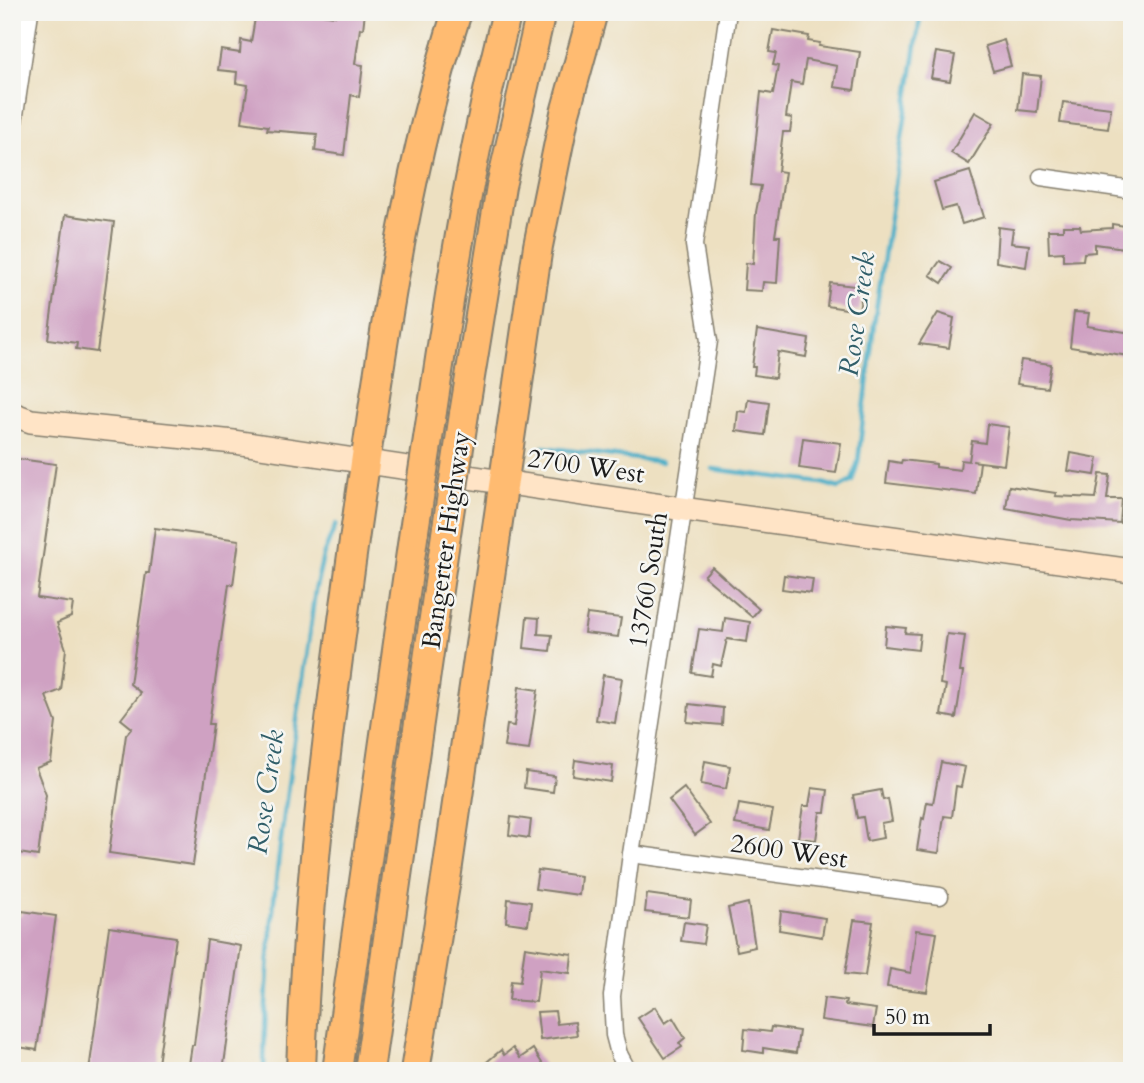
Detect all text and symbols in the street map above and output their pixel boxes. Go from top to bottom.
water label: Rose Creek [829,249,885,379]
street label: Bangerter Highway [413,429,479,651]
street label: 2700 West [525,440,647,492]
street label: 13760 South [620,509,676,651]
water label: Rose Creek [238,727,294,857]
street label: 2600 West [728,825,850,877]
scale bar [874,992,990,1036]
text: 50 m [885,1003,930,1032]

